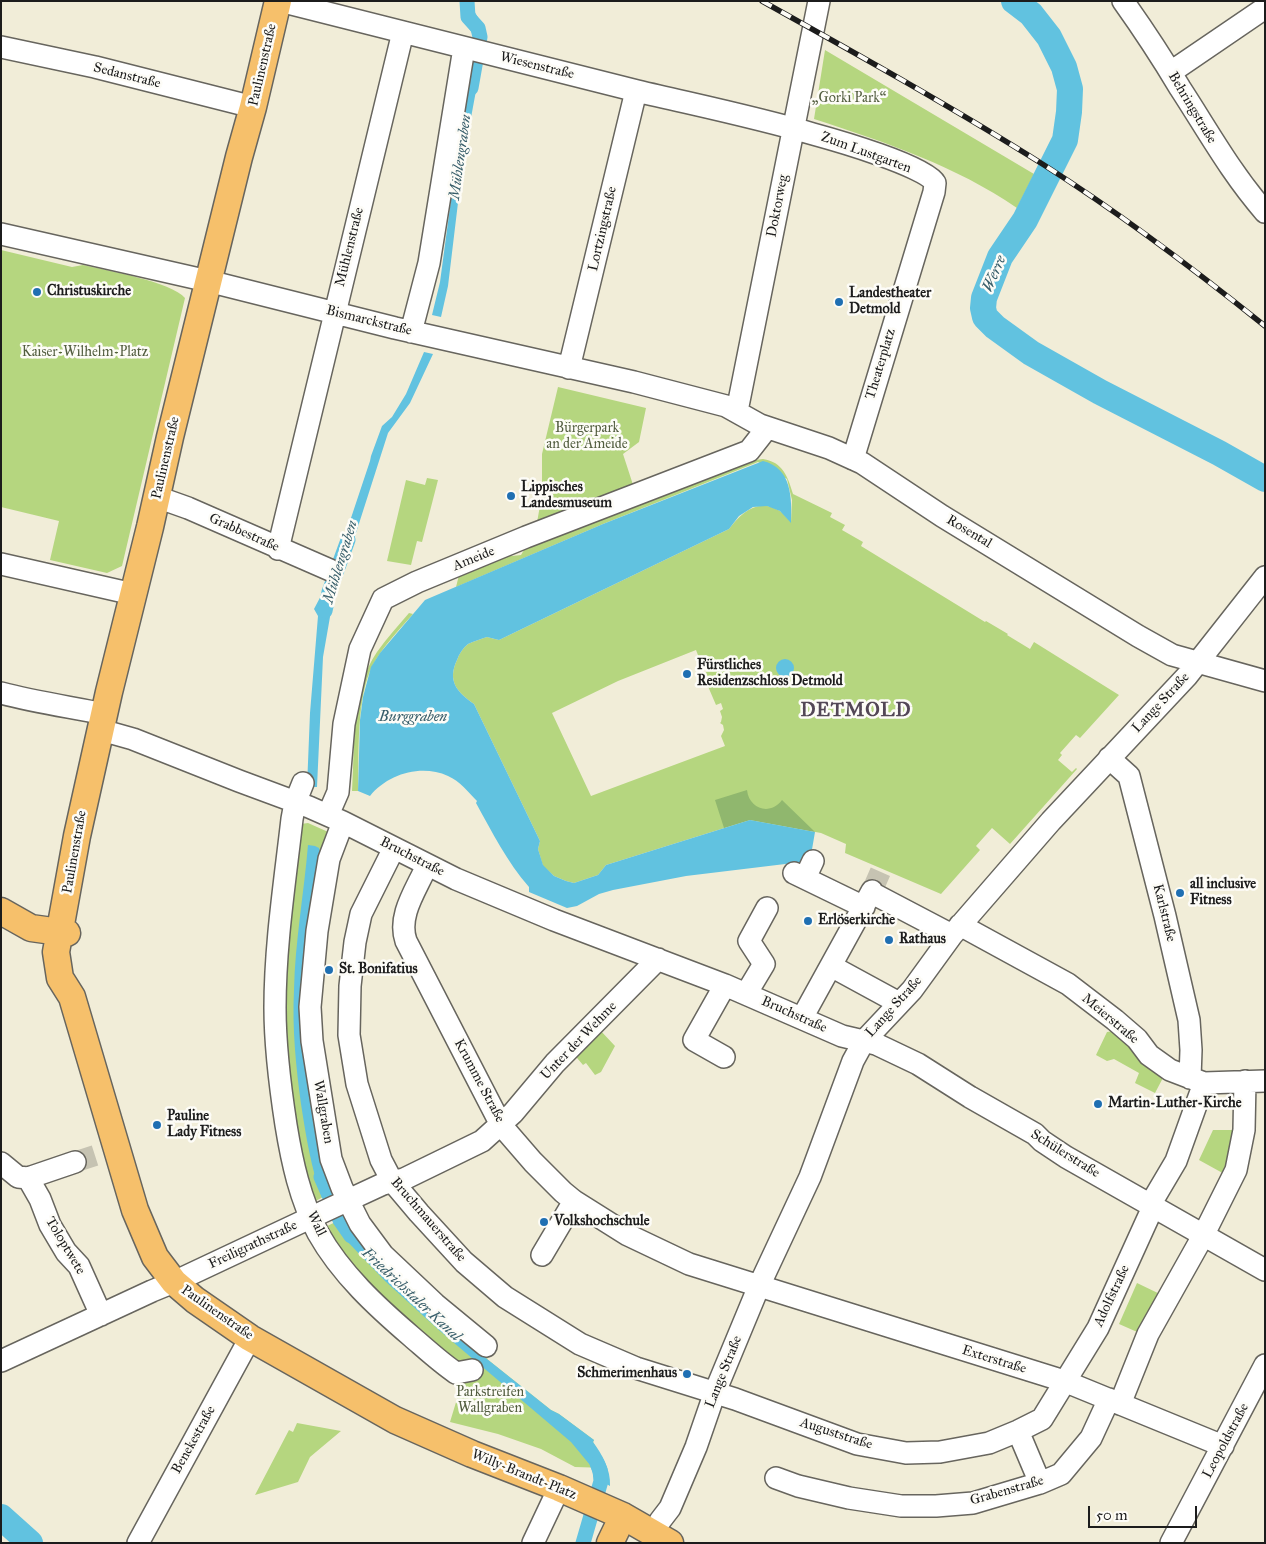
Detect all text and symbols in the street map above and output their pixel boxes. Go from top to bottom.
street label: Paulinenstraße [245,22,281,108]
street label: Wiesenstraße [498,49,576,83]
street label: Sedanstraße [92,60,162,92]
street label: Behringstraße [1164,69,1220,147]
park label: „Gorki Park“ [812,91,886,107]
water label: Mühlengraben [446,113,476,201]
street label: Zum Lustgarten [819,129,913,177]
street label: Doktorweg [764,173,792,239]
street label: Lortzingstraße [585,185,621,273]
street label: Mühlenstraße [332,206,368,288]
water label: Werre [979,253,1011,295]
place label: Christuskirche [47,284,131,300]
marker: Christuskirche [31,286,43,298]
place label: Landestheater Detmold [849,286,931,318]
marker: Landestheater Detmold [833,296,845,308]
street label: Bismarckstraße [324,302,414,340]
street label: Theaterplatz [862,327,900,401]
park label: Kaiser-Wilhelm-Platz [22,345,148,361]
street label: Paulinenstraße [148,415,184,501]
park label: Bürgerpark an der Ameide [546,421,628,454]
place label: Lippisches Landesmuseum [521,480,612,512]
marker: Lippisches Landesmuseum [505,490,517,502]
street label: Grabbestraße [206,510,282,556]
street label: Rosental [943,512,995,552]
water label: Mühlengraben [320,518,362,606]
street label: Ameide [451,543,497,575]
place label: Fürstliches Residenzschloss Detmold [697,658,843,690]
marker: Fürstliches Residenzschloss Detmold [681,668,693,680]
street label: Lange Straße [1129,669,1193,737]
district label: DETMOLD [800,700,912,722]
water label: Burggraben [379,708,447,726]
street label: Paulinenstraße [59,809,91,895]
street label: Bruchstraße [377,834,447,880]
place label: all inclusive Fitness [1190,877,1256,910]
street label: Karlstraße [1149,882,1179,944]
marker: all inclusive Fitness [1174,887,1186,899]
place label: Erlöserkirche [818,913,895,929]
marker: Erlöserkirche [802,915,814,927]
place label: Rathaus [899,932,946,948]
marker: Rathaus [883,934,895,946]
place label: St. Bonifatius [339,962,418,978]
marker: St. Bonifatius [323,964,335,976]
street label: Lange Straße [862,973,926,1041]
street label: Meierstraße [1078,990,1142,1048]
street label: Bruchstraße [759,993,829,1037]
street label: Unter der Wehme [537,998,621,1084]
street label: Krumme Straße [450,1036,508,1126]
street label: Wallgraben [309,1079,337,1145]
place label: Martin-Luther-Kirche [1108,1096,1241,1112]
marker: Martin-Luther-Kirche [1092,1098,1104,1110]
place label: Pauline Lady Fitness [167,1109,241,1142]
marker: Pauline Lady Fitness [151,1119,163,1131]
street label: Schülerstraße [1027,1126,1103,1182]
street label: Bruchmauerstraße [387,1174,469,1266]
street label: Wall [303,1209,329,1239]
street label: Toloptwete [41,1214,89,1278]
place label: Volkshochschule [554,1214,650,1230]
marker: Volkshochschule [538,1216,550,1228]
street label: Freiligrathstraße [206,1217,300,1273]
water label: Friedrichstaler Kanal [358,1244,464,1346]
street label: Adolfstraße [1090,1262,1134,1330]
street label: Paulinenstraße [178,1282,256,1344]
street label: Lange Straße [702,1333,746,1411]
street label: Exterstraße [960,1342,1028,1378]
place label: Schmerimenhaus [577,1366,677,1382]
marker: Schmerimenhaus [681,1368,693,1380]
park label: Parkstreifen Wallgraben [456,1385,524,1418]
street label: Leopoldstraße [1199,1401,1253,1481]
street label: Benekestraße [168,1403,220,1477]
street label: Auguststraße [798,1414,874,1454]
street label: Willy-Brandt-Platz [469,1446,579,1504]
street label: Grabenstraße [968,1472,1046,1510]
scale bar [1091,1496,1200,1528]
text: 50 m [1096,1506,1128,1524]

